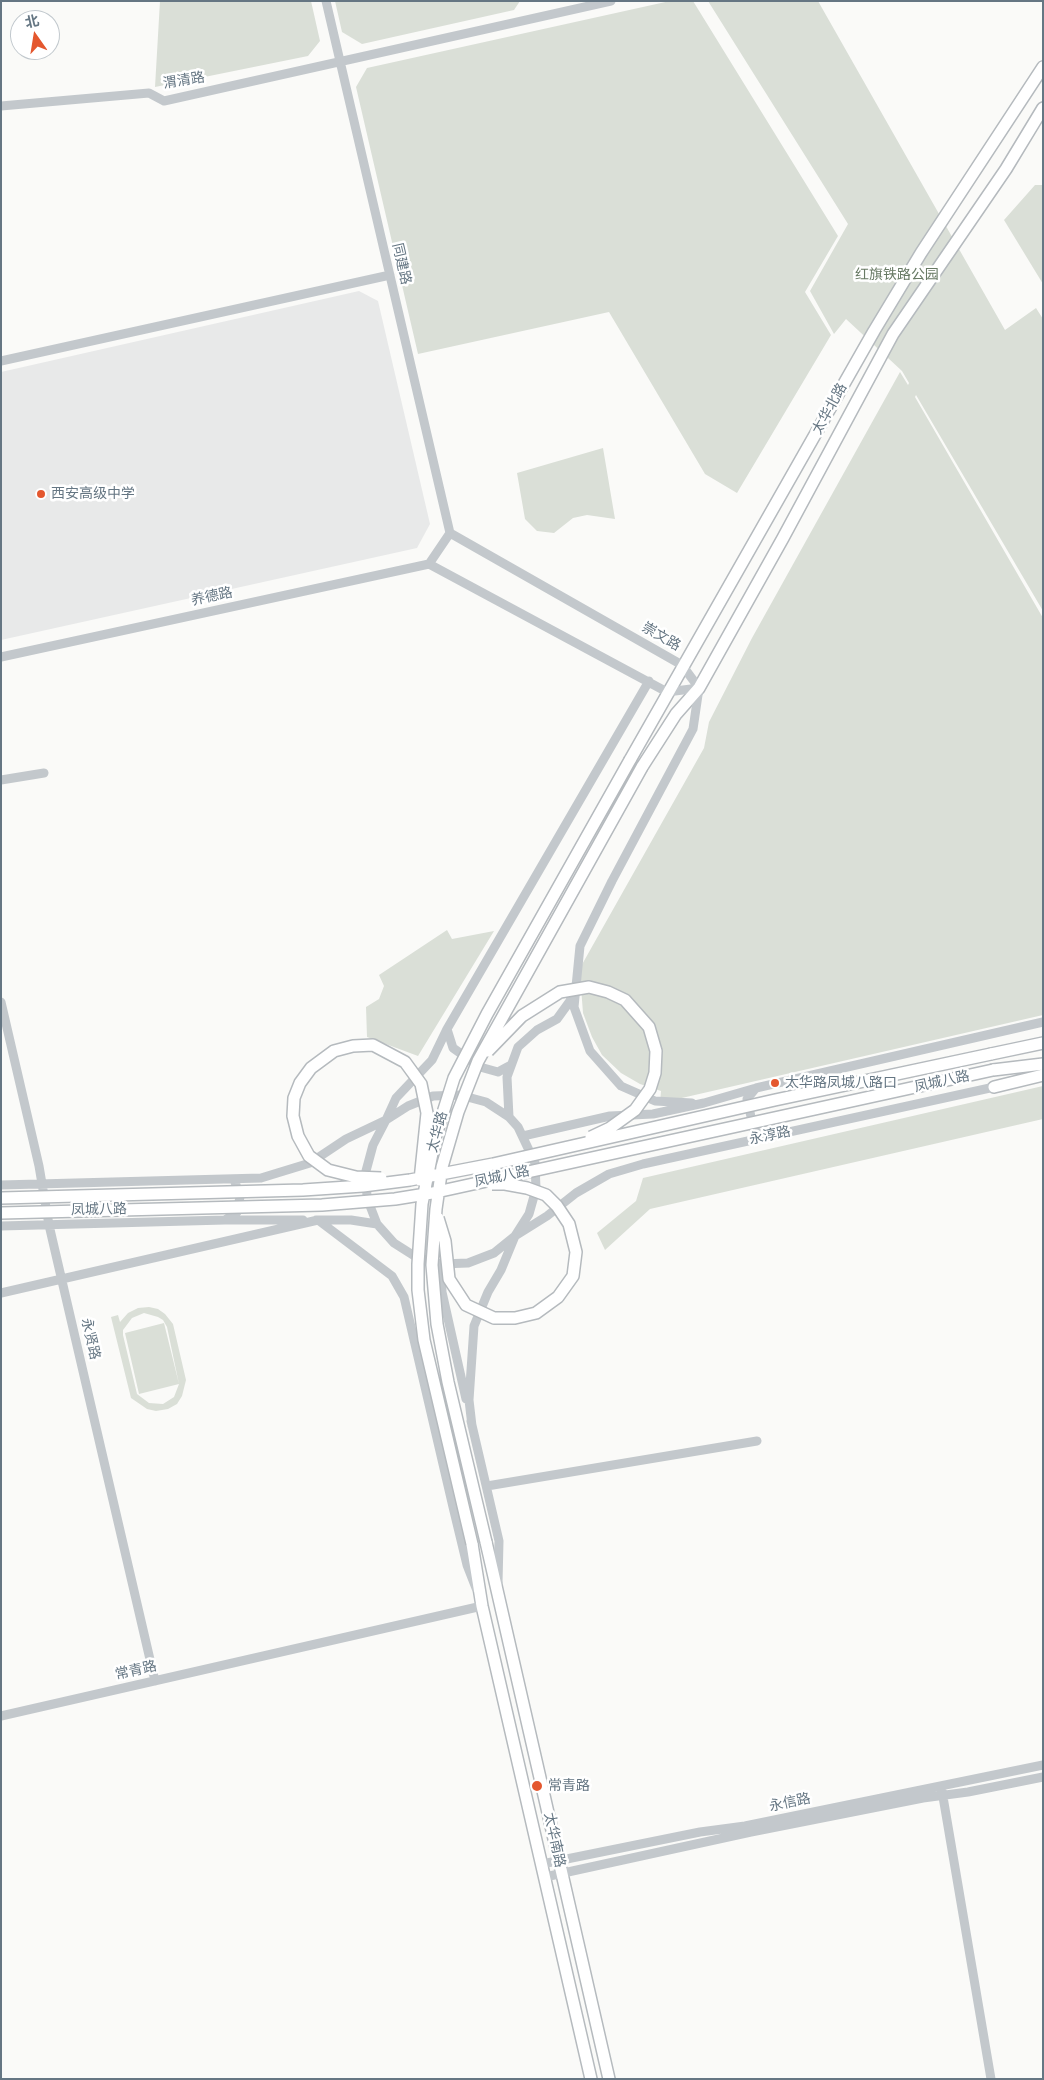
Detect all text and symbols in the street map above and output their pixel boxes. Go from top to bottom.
north arrow [10,10,60,60]
text: 北 [23,11,41,32]
street label: 渭清路 [162,69,206,93]
street label: 同建路 [388,242,414,286]
park label: 红旗铁路公园 [855,267,939,283]
street label: 太华北路 [809,380,851,438]
place label: 西安高级中学 [51,486,135,502]
marker: 西安高级中学 [35,488,47,500]
street label: 养德路 [190,584,234,610]
street label: 崇文路 [639,619,683,655]
street label: 凤城八路 [913,1068,971,1096]
place label: 太华路凤城八路口 [785,1075,897,1091]
marker: 太华路凤城八路口 [769,1077,781,1089]
street label: 太华路 [424,1110,452,1154]
street label: 永淳路 [748,1123,792,1149]
street label: 凤城八路 [473,1163,531,1191]
street label: 凤城八路 [71,1201,127,1219]
street label: 永贤路 [77,1317,103,1361]
street label: 常青路 [114,1658,158,1684]
place label: 常青路 [548,1778,590,1794]
marker: 常青路 [530,1779,544,1793]
street label: 永信路 [768,1790,812,1816]
street label: 太华南路 [540,1811,568,1869]

